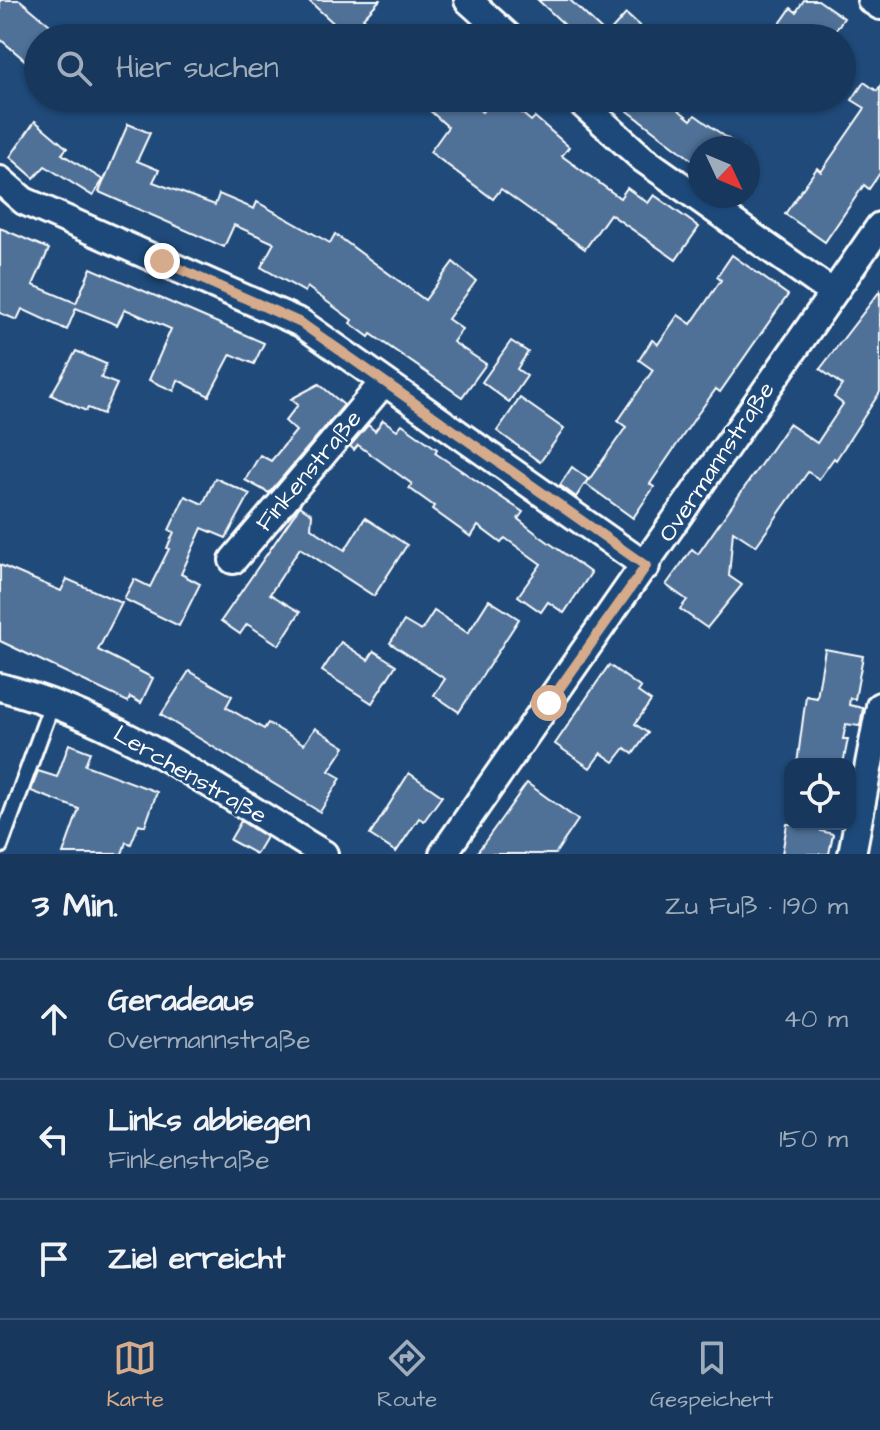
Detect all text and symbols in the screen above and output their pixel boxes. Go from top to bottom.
search box [24,24,856,112]
icon: search [52,46,96,90]
text: Hier suchen [116,47,279,89]
north arrow [688,136,760,208]
route end [144,243,180,279]
street label: Overmannstraße [651,375,783,549]
street label: Finkenstraße [248,403,370,539]
route start [531,685,567,721]
street label: Lerchenstraße [107,717,273,833]
map controls [784,758,856,830]
button: locate [784,758,856,830]
text: 3 Min. [32,882,118,930]
text: Zu Fuß · 190 m [665,888,848,924]
text: Geradeaus [108,980,254,1022]
icon: ahead [32,997,76,1041]
text: 40 m [783,1001,848,1037]
text: Overmannstraße [108,1022,310,1058]
text: Links abbiegen [108,1100,310,1142]
icon: left [32,1117,76,1161]
text: 150 m [779,1121,848,1157]
text: Finkenstraße [108,1142,270,1178]
icon: arrive [32,1237,76,1281]
text: Ziel erreicht [108,1238,285,1280]
tab: Karte [107,1336,164,1415]
tab: Route [377,1336,437,1415]
tab: Gespeichert [650,1336,773,1415]

